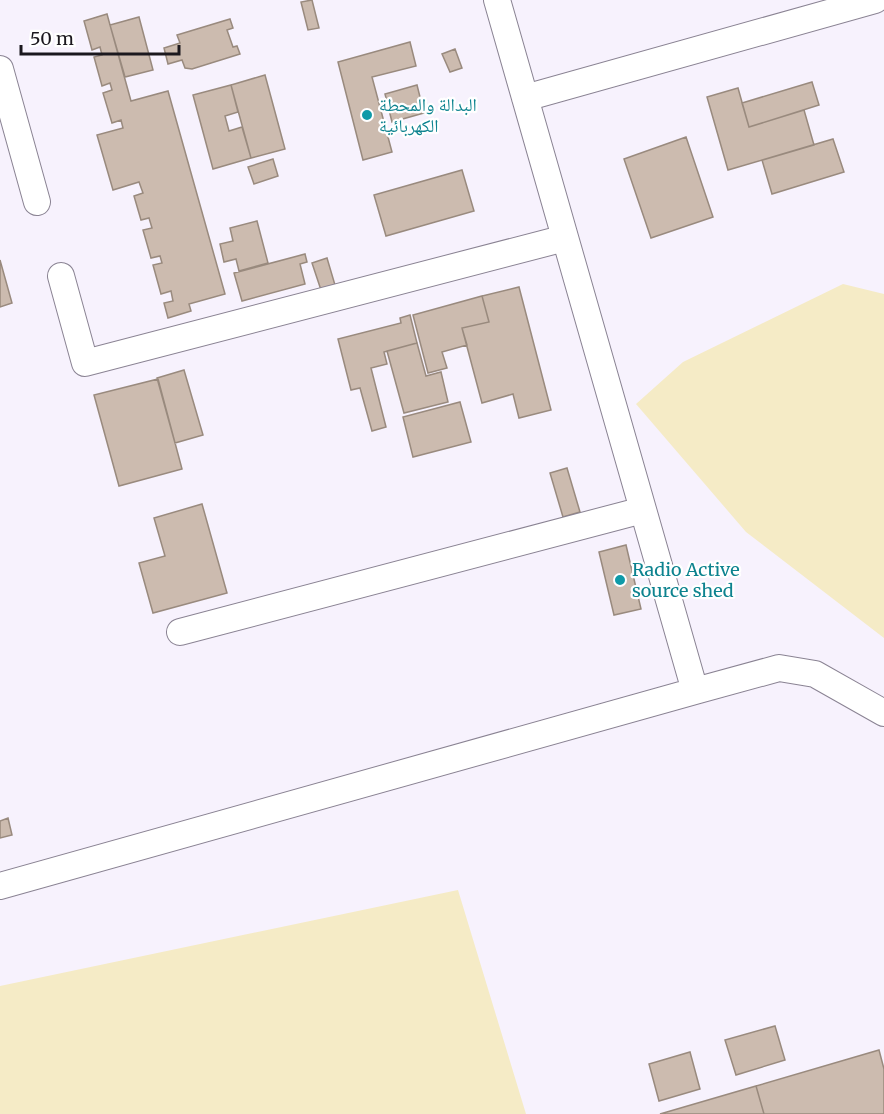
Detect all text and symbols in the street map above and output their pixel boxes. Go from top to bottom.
scale bar [21,18,178,56]
text: 50 m [30,27,74,50]
place label: البدالة والمحطة الكهربائية [379,93,477,137]
marker: البدالة والمحطة الكهربائية [360,108,374,122]
place label: Radio Active source shed [632,558,740,602]
marker: Radio Active source shed [613,573,627,587]

